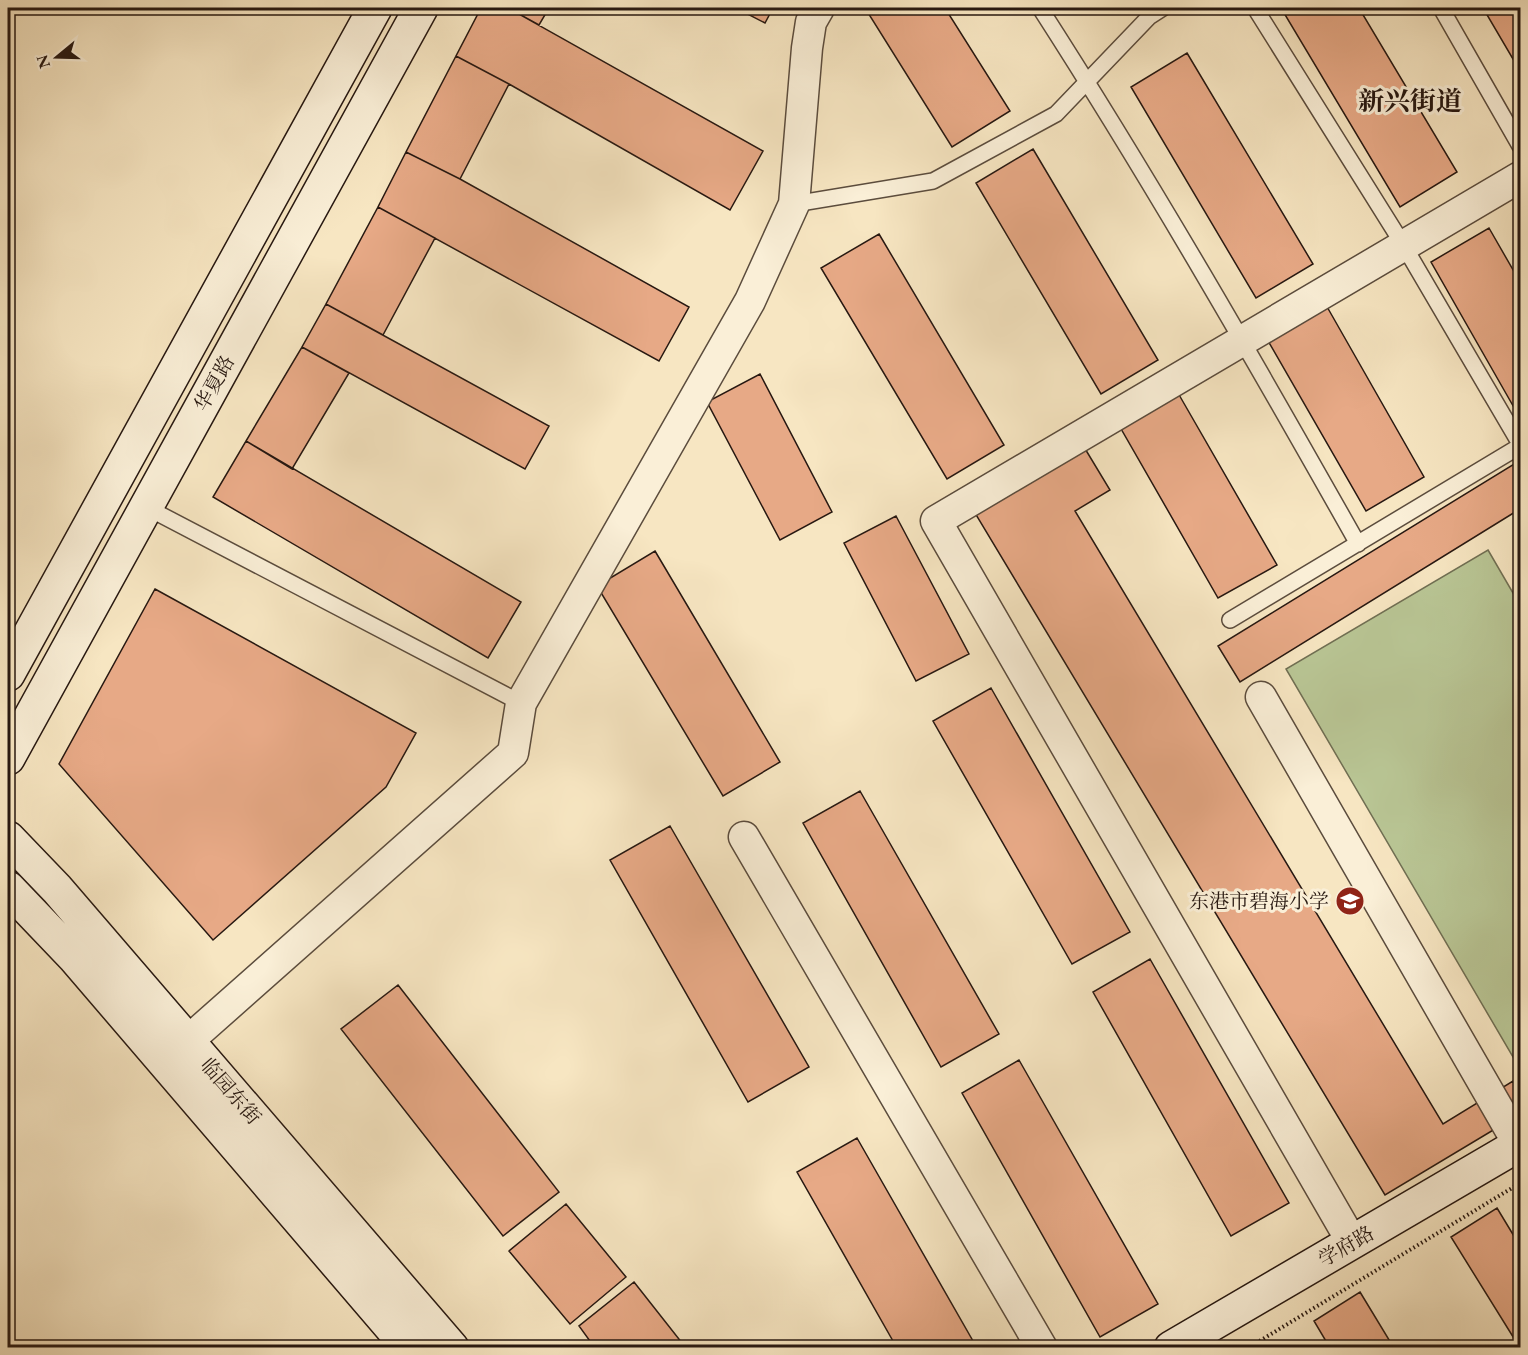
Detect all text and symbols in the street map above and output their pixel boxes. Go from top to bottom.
north arrow [27,27,87,87]
text: N [31,52,55,71]
district label: 新兴街道 [1358,84,1462,118]
street label: 华夏路 [188,350,240,416]
school or university icon: 东港市碧海小学 [1334,885,1366,917]
place label: 东港市碧海小学 [1189,888,1329,914]
street label: 临园东街 [195,1052,267,1130]
street label: 学府路 [1314,1220,1378,1272]

